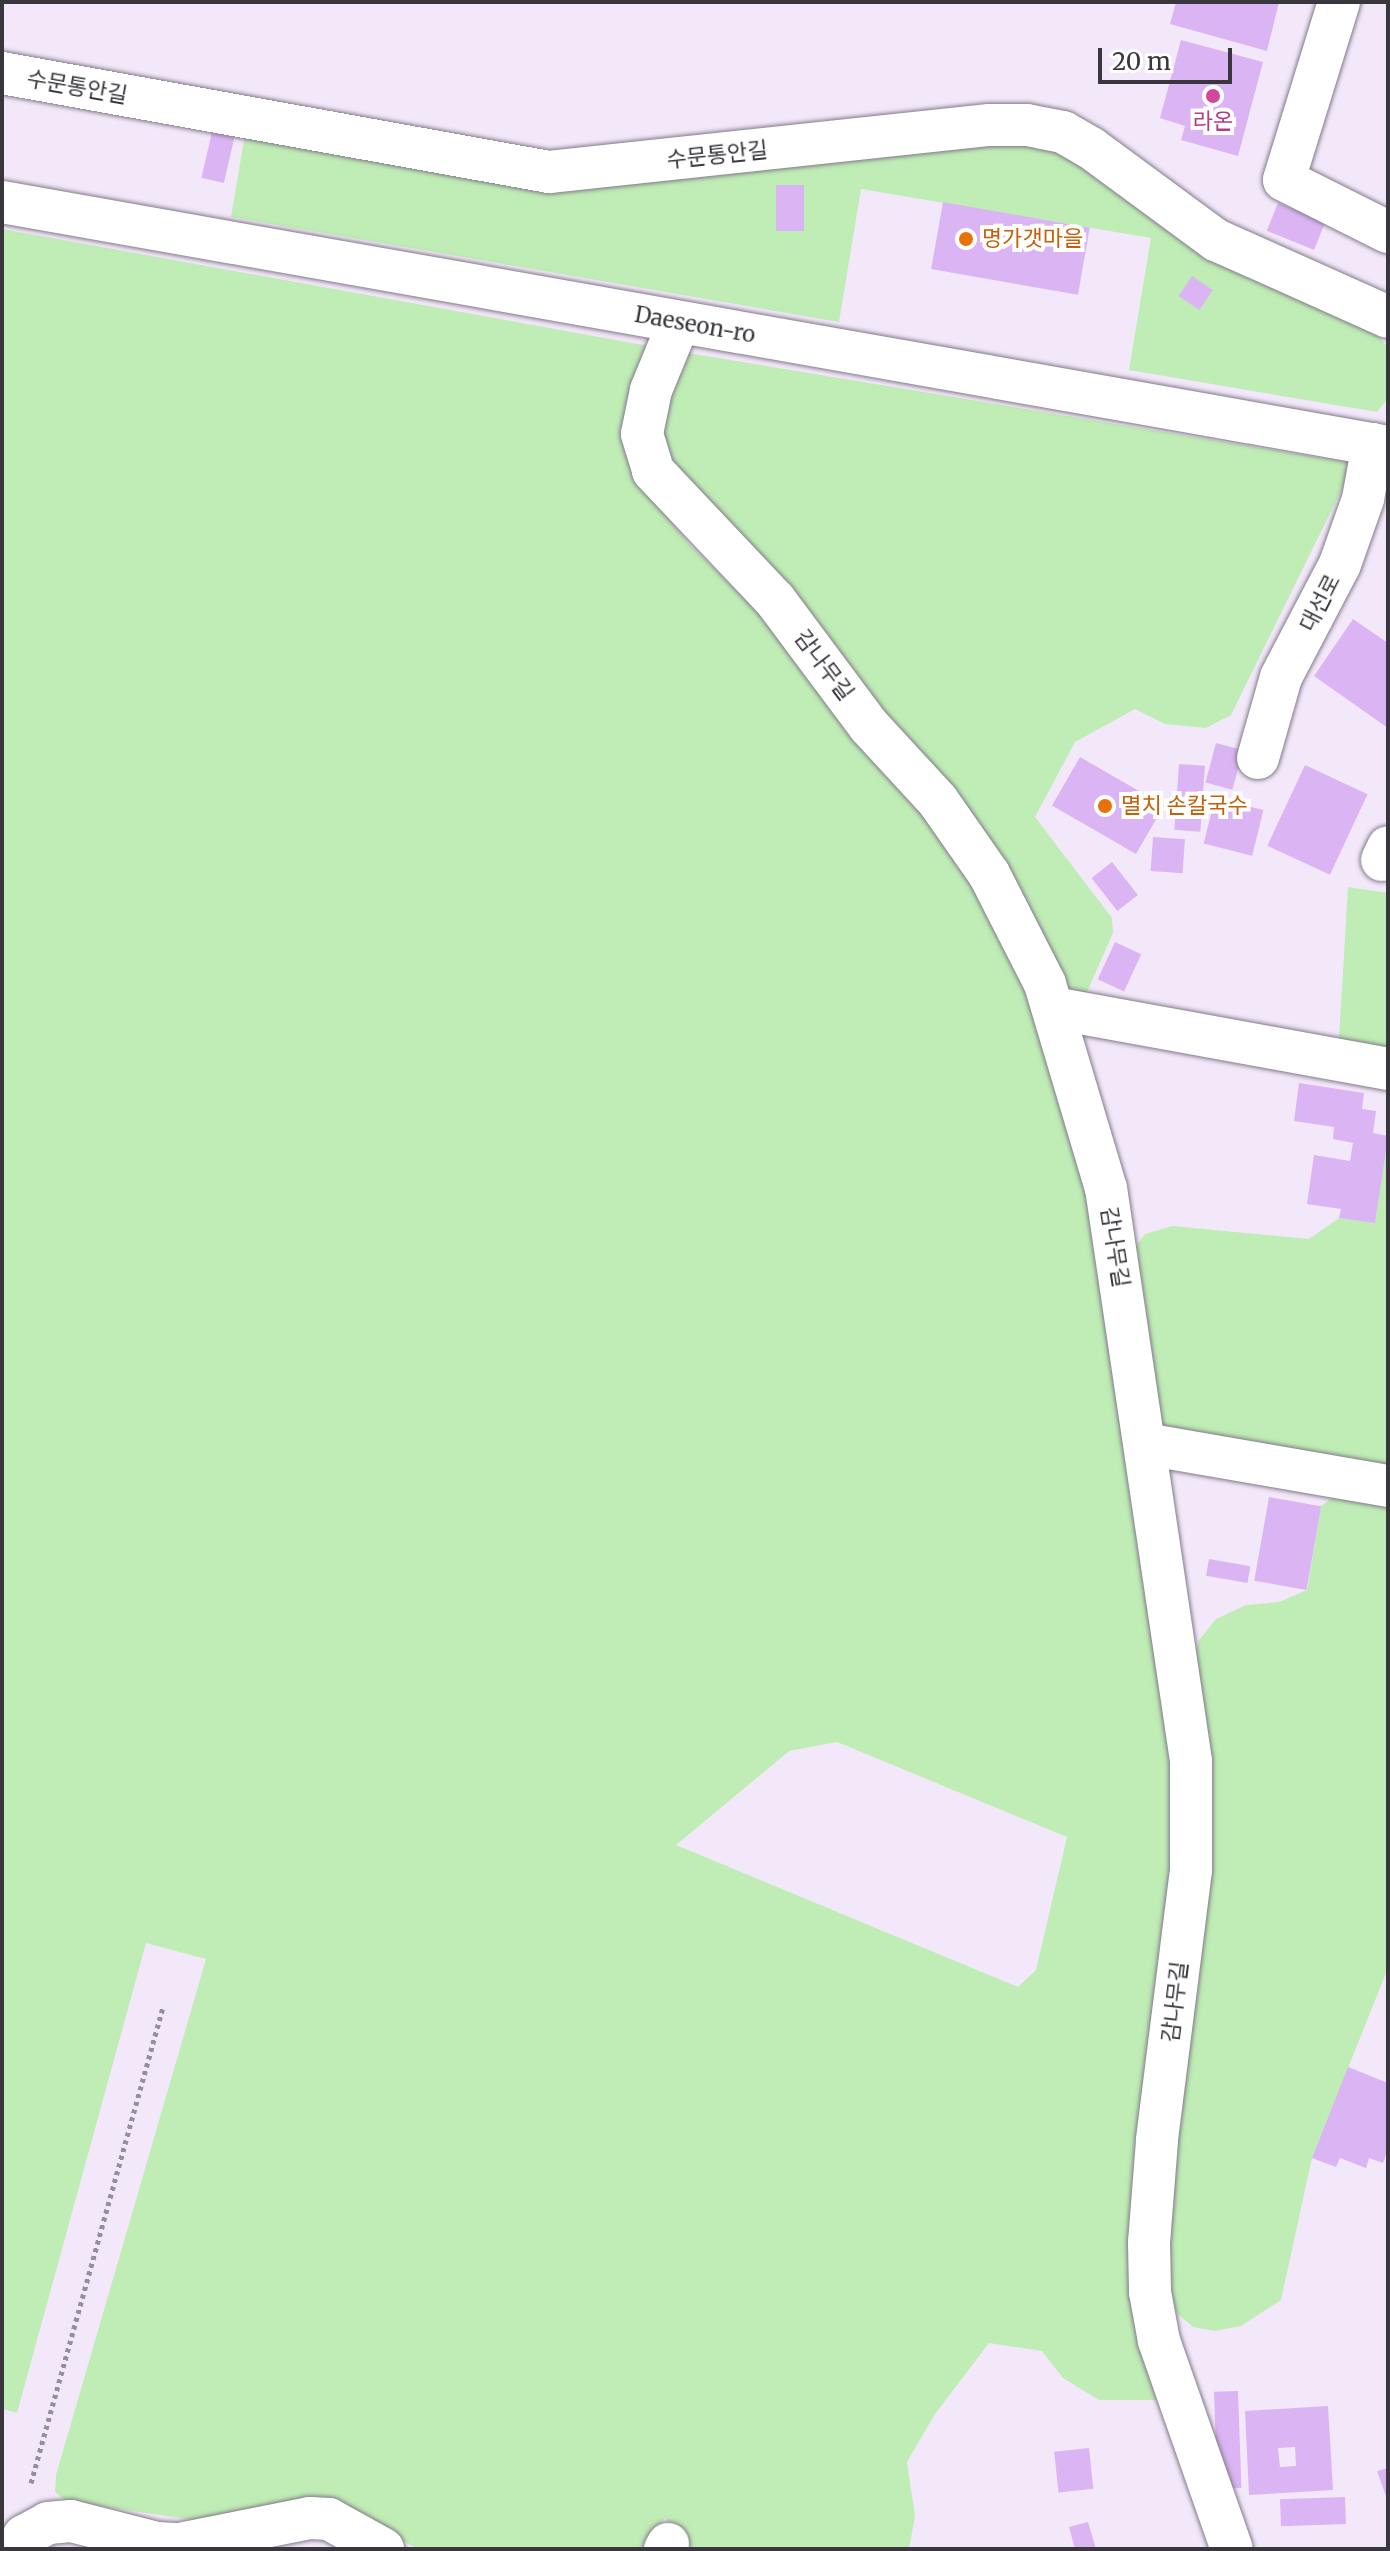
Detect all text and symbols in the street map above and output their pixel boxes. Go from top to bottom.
scale bar [1102,32,1236,82]
text: 20 m [1112,46,1171,77]
street label: 수문통안길 [25,65,129,109]
marker: 라온 [1204,87,1222,105]
place label: 라온 [1193,109,1233,135]
street label: 수문통안길 [665,137,769,173]
place label: 명가갯마을 [982,226,1083,252]
marker: 명가갯마을 [957,230,975,248]
street label: Daeseon-ro [633,301,757,349]
street label: 대선로 [1294,570,1346,636]
street label: 감나무길 [789,625,859,705]
place label: 멸치 손칼국수 [1121,793,1248,819]
marker: 멸치 손칼국수 [1096,797,1114,815]
street label: 감나무길 [1096,1205,1134,1289]
street label: 감나무길 [1157,1960,1193,2044]

